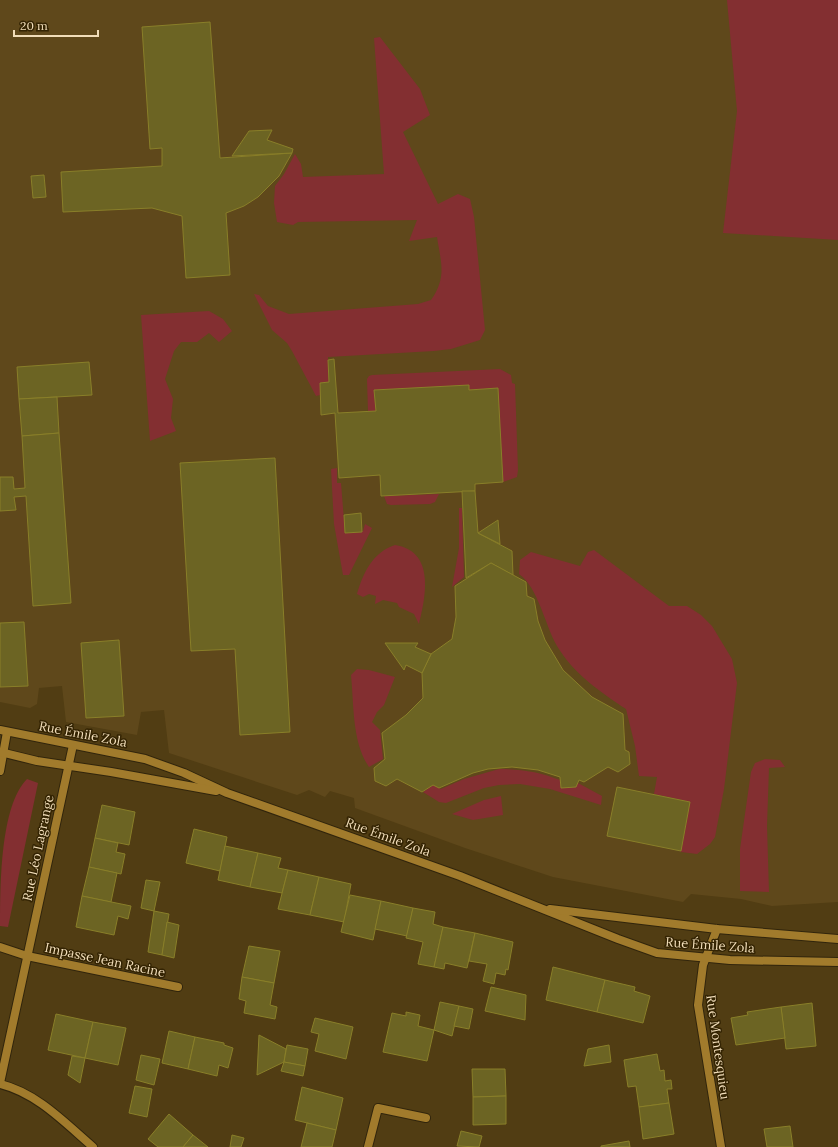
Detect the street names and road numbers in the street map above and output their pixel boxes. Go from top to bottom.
street label: Rue Émile Zola [37,717,129,751]
street label: Rue Léo Lagrange [18,793,58,903]
street label: Rue Émile Zola [343,814,433,860]
street label: Rue Émile Zola [665,933,756,957]
street label: Impasse Jean Racine [43,939,167,981]
street label: Rue Montesquieu [702,994,734,1101]

